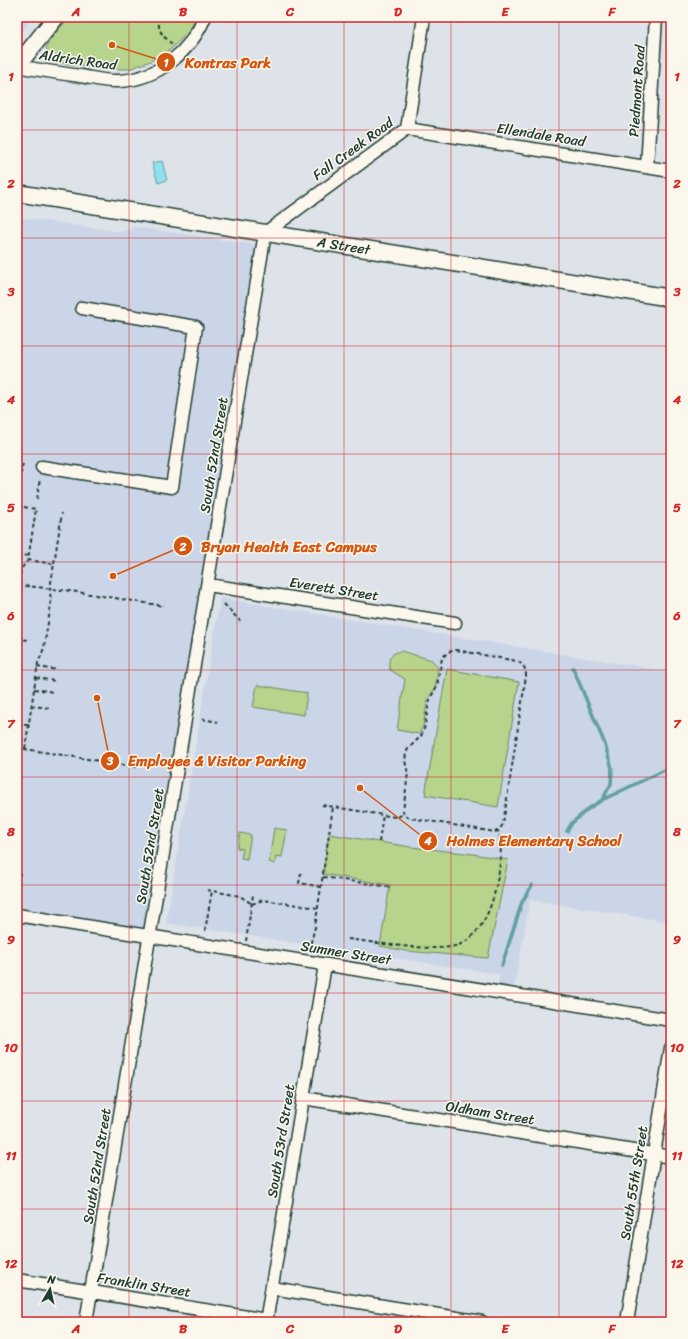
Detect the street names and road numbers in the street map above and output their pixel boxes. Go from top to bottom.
street label: Aldrich Road [37,42,120,78]
street label: Piedmont Road [621,43,653,138]
street label: Fall Creek Road [307,110,400,187]
street label: Ellendale Road [495,116,589,155]
street label: A Street [314,229,374,262]
street label: South 52nd Street [193,395,235,515]
street label: Everett Street [288,570,380,608]
street label: South 52nd Street [129,786,171,906]
street label: Sumner Street [299,934,394,973]
street label: South 53rd Street [260,1082,302,1200]
street label: Oldham Street [444,1094,536,1132]
street label: South 52nd Street [76,1106,118,1226]
street label: South 55th Street [613,1124,655,1242]
street label: Franklin Street [95,1265,193,1305]

